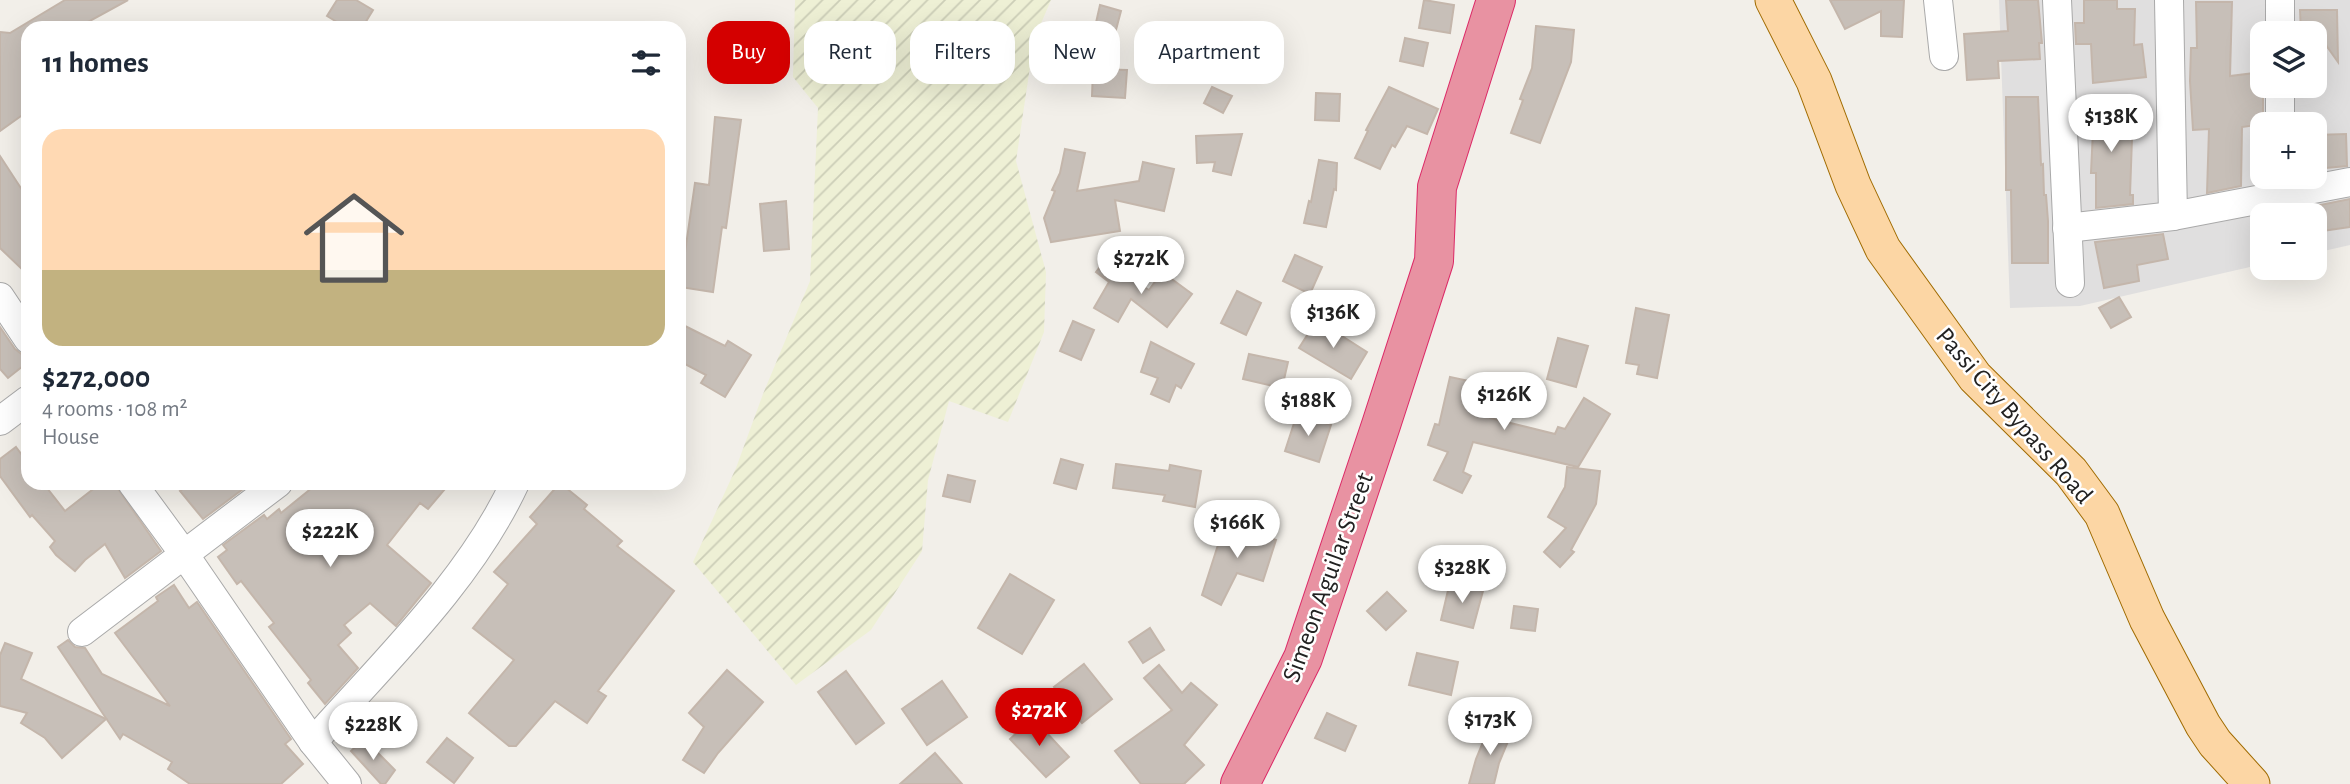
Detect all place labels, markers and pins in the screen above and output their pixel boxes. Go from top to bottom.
pin: $138K [2062,94,2160,154]
pin: $272K [1092,236,1190,296]
pin: $136K [1284,290,1382,350]
pin: $126K [1455,372,1553,432]
pin: $188K [1259,378,1357,438]
pin: $166K [1188,500,1286,560]
pin: $222K [281,510,379,569]
pin: $328K [1413,546,1511,605]
pin: $272K [990,688,1088,748]
pin: $173K [1441,698,1539,757]
pin: $228K [324,702,422,762]

